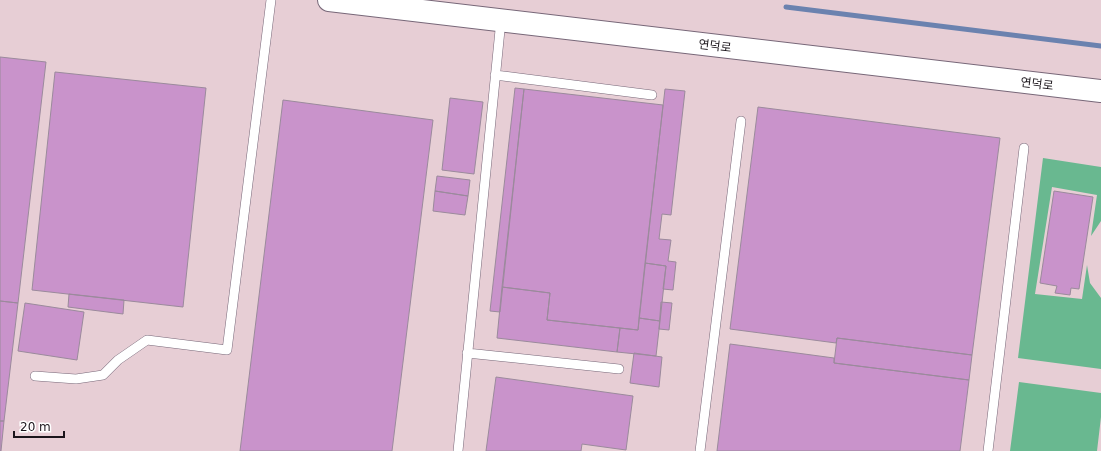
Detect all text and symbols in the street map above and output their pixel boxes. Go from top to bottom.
street label: 연덕로 [698,37,732,55]
street label: 연덕로 [1020,75,1054,93]
scale bar [14,413,64,439]
text: 20 m [20,420,51,434]

